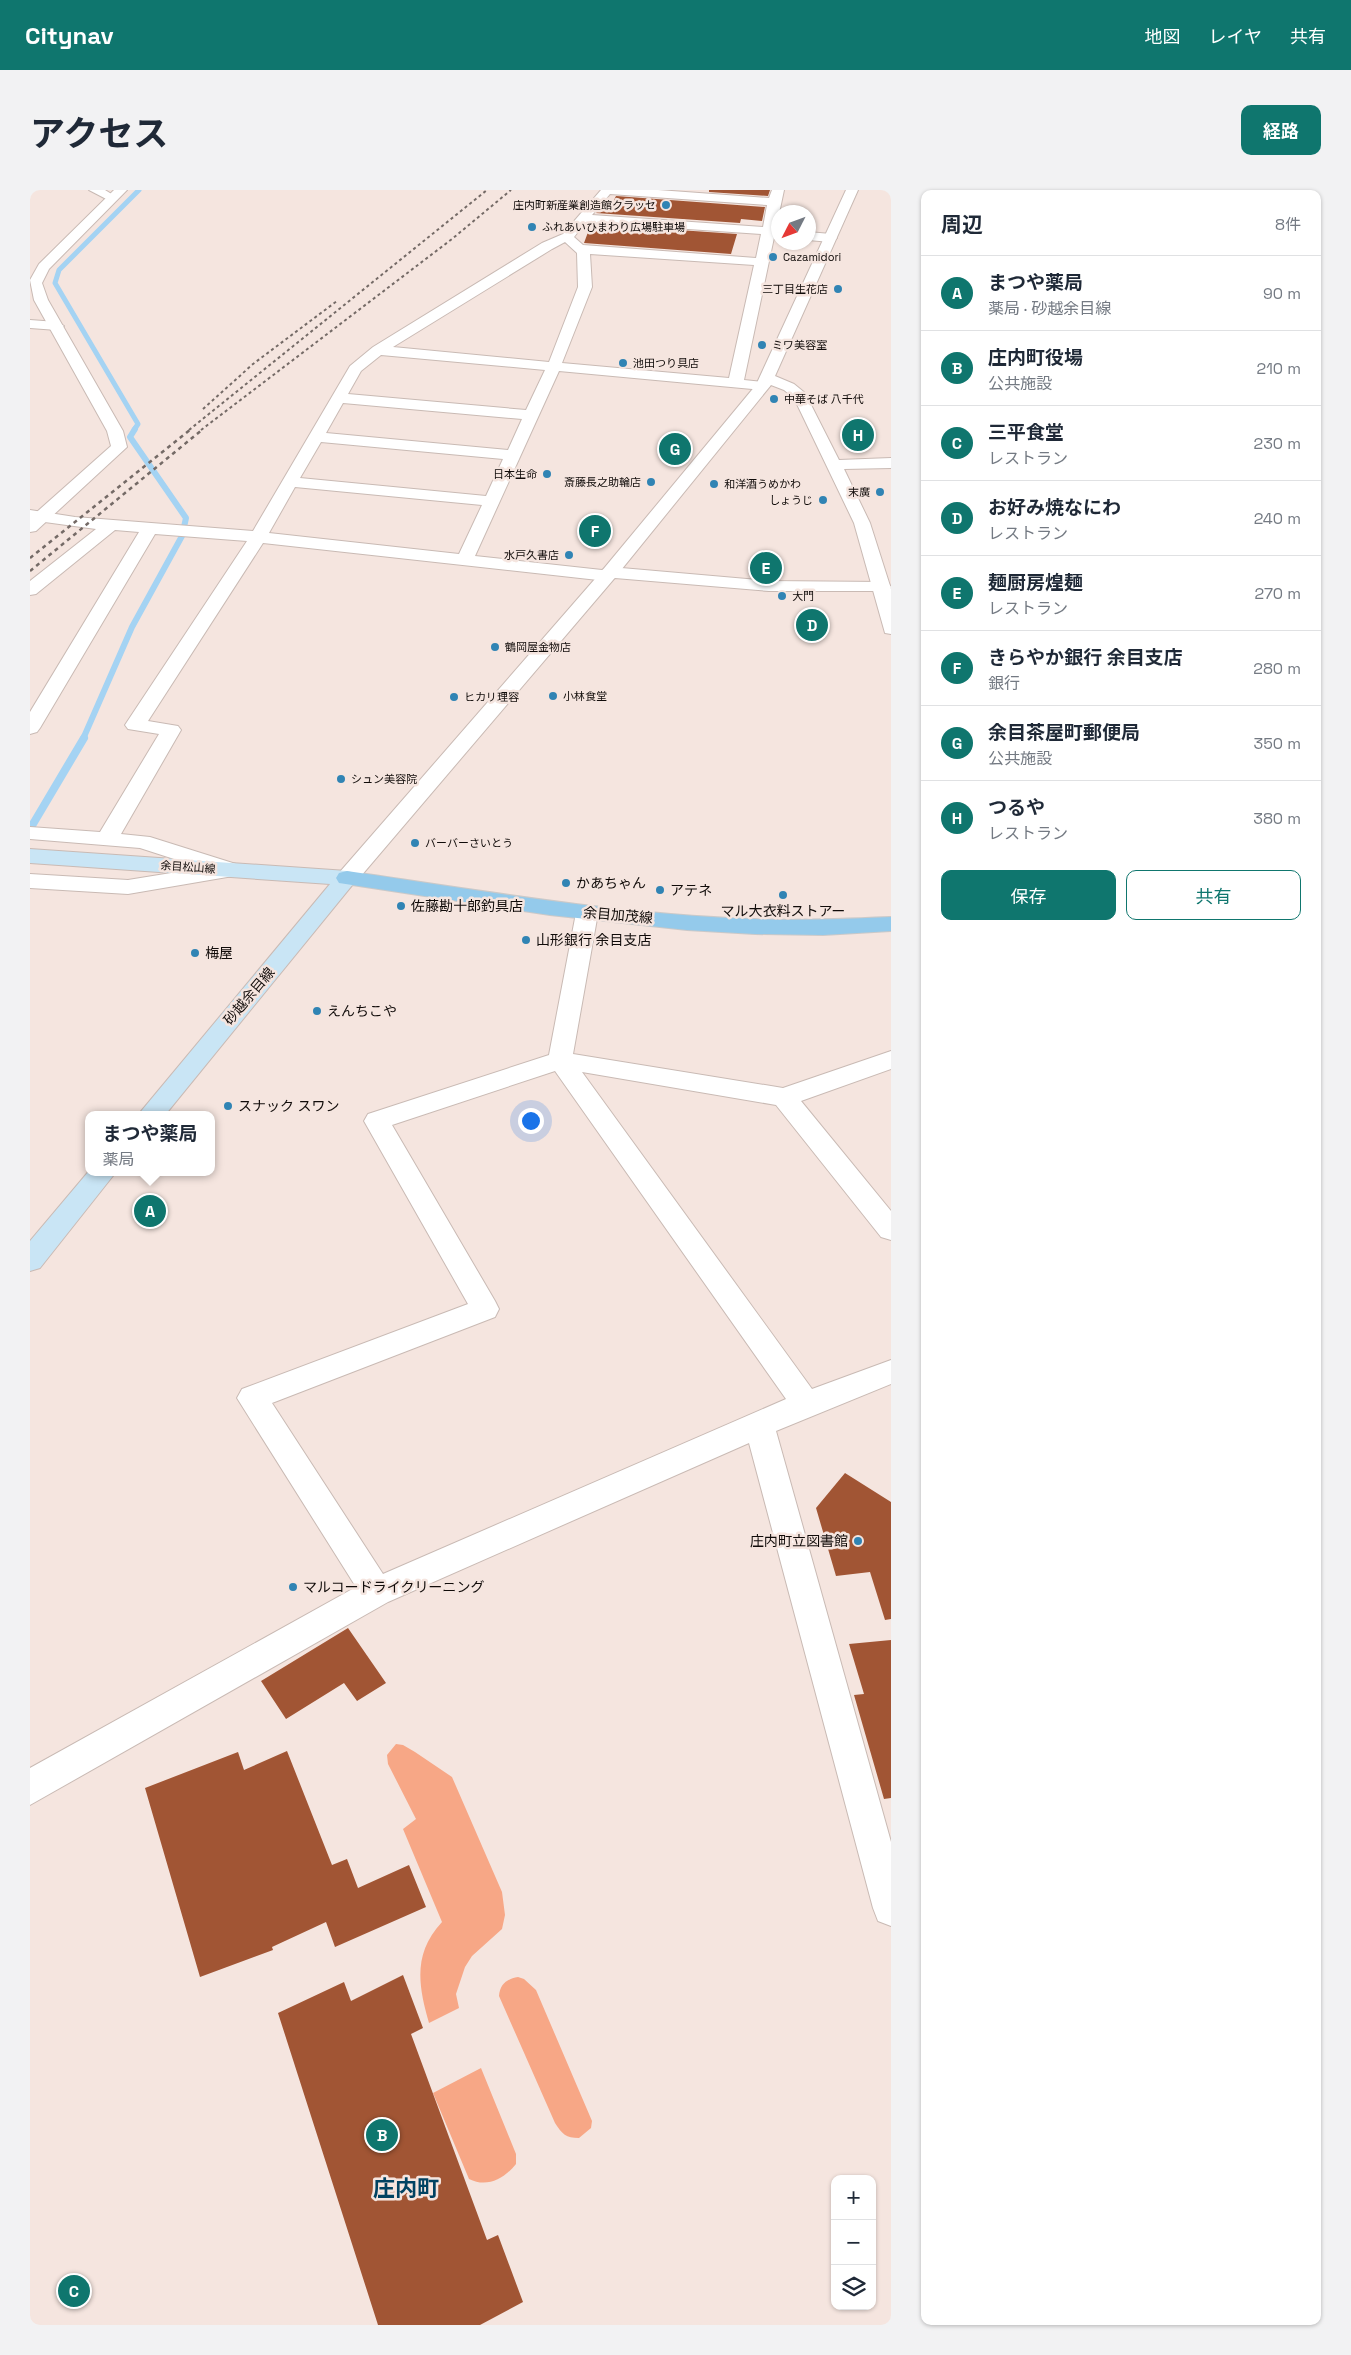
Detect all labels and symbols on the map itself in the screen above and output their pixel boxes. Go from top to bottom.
place label: 庄内町新産業創造館クラッセ [513,198,656,212]
marker: 庄内町新産業創造館クラッセ [660,199,672,211]
north arrow [771,205,816,250]
place label: ふれあいひまわり広場駐車場 [542,220,685,234]
marker: ふれあいひまわり広場駐車場 [526,221,538,233]
place label: Cazamidori [783,250,842,264]
marker: Cazamidori [767,251,779,263]
place label: 三丁目生花店 [762,282,828,296]
marker: 三丁目生花店 [832,283,844,295]
place label: ミワ美容室 [772,338,827,352]
marker: ミワ美容室 [756,339,768,351]
place label: 池田つり具店 [633,356,699,370]
marker: 池田つり具店 [617,357,629,369]
place label: 中華そば 八千代 [784,392,864,406]
marker: 中華そば 八千代 [768,393,780,405]
pin: H [842,416,874,454]
pin: G [659,430,691,468]
place label: 日本生命 [493,467,537,481]
marker: 日本生命 [541,468,553,480]
place label: 斎藤長之助輪店 [564,475,641,489]
marker: 斎藤長之助輪店 [645,476,657,488]
place label: 和洋酒うめかわ [724,477,801,491]
marker: 和洋酒うめかわ [708,478,720,490]
place label: 末廣 [848,485,870,499]
marker: 末廣 [874,486,886,498]
place label: しょうじ [769,493,813,507]
marker: しょうじ [817,494,829,506]
pin: F [579,512,611,550]
place label: 水戸久書店 [504,548,559,562]
marker: 水戸久書店 [563,549,575,561]
pin: E [750,549,782,587]
place label: 大門 [792,589,814,603]
marker: 大門 [776,590,788,602]
pin: D [796,606,828,644]
place label: 鶴岡屋金物店 [505,640,571,654]
marker: 鶴岡屋金物店 [489,641,501,653]
place label: 小林食堂 [563,689,607,703]
place label: ヒカリ理容 [464,690,519,704]
marker: 小林食堂 [547,690,559,702]
marker: ヒカリ理容 [448,691,460,703]
place label: シュン美容院 [351,772,417,786]
marker: シュン美容院 [335,773,347,785]
place label: バーバーさいとう [425,836,513,850]
marker: バーバーさいとう [409,837,421,849]
street label: 余目松山線 [160,858,216,876]
place label: かあちゃん [576,874,646,892]
marker: かあちゃん [560,877,572,889]
place label: アテネ [670,881,712,899]
marker: アテネ [654,884,666,896]
marker: マル大衣料ストアー [777,889,789,901]
place label: 佐藤勘十郎釣具店 [411,897,523,915]
marker: 佐藤勘十郎釣具店 [395,900,407,912]
place label: マル大衣料ストアー [720,902,846,920]
street label: 余目加茂線 [582,903,654,927]
place label: 山形銀行 余目支店 [536,931,652,949]
marker: 山形銀行 余目支店 [520,934,532,946]
place label: 梅屋 [205,944,233,962]
marker: 梅屋 [189,947,201,959]
street label: 砂越余目線 [220,963,278,1029]
place label: えんちこや [327,1002,397,1020]
marker: えんちこや [311,1005,323,1017]
place label: スナック スワン [238,1097,340,1115]
marker: スナック スワン [222,1100,234,1112]
your location [518,1108,544,1134]
pin: A [134,1192,166,1230]
place label: 庄内町立図書館 [750,1532,848,1550]
marker: 庄内町立図書館 [852,1535,864,1547]
place label: マルコードライクリーニング [303,1578,484,1596]
marker: マルコードライクリーニング [287,1581,299,1593]
pin: B [366,2116,398,2154]
district label: 庄内町 [373,2174,439,2202]
pin: C [58,2272,90,2310]

